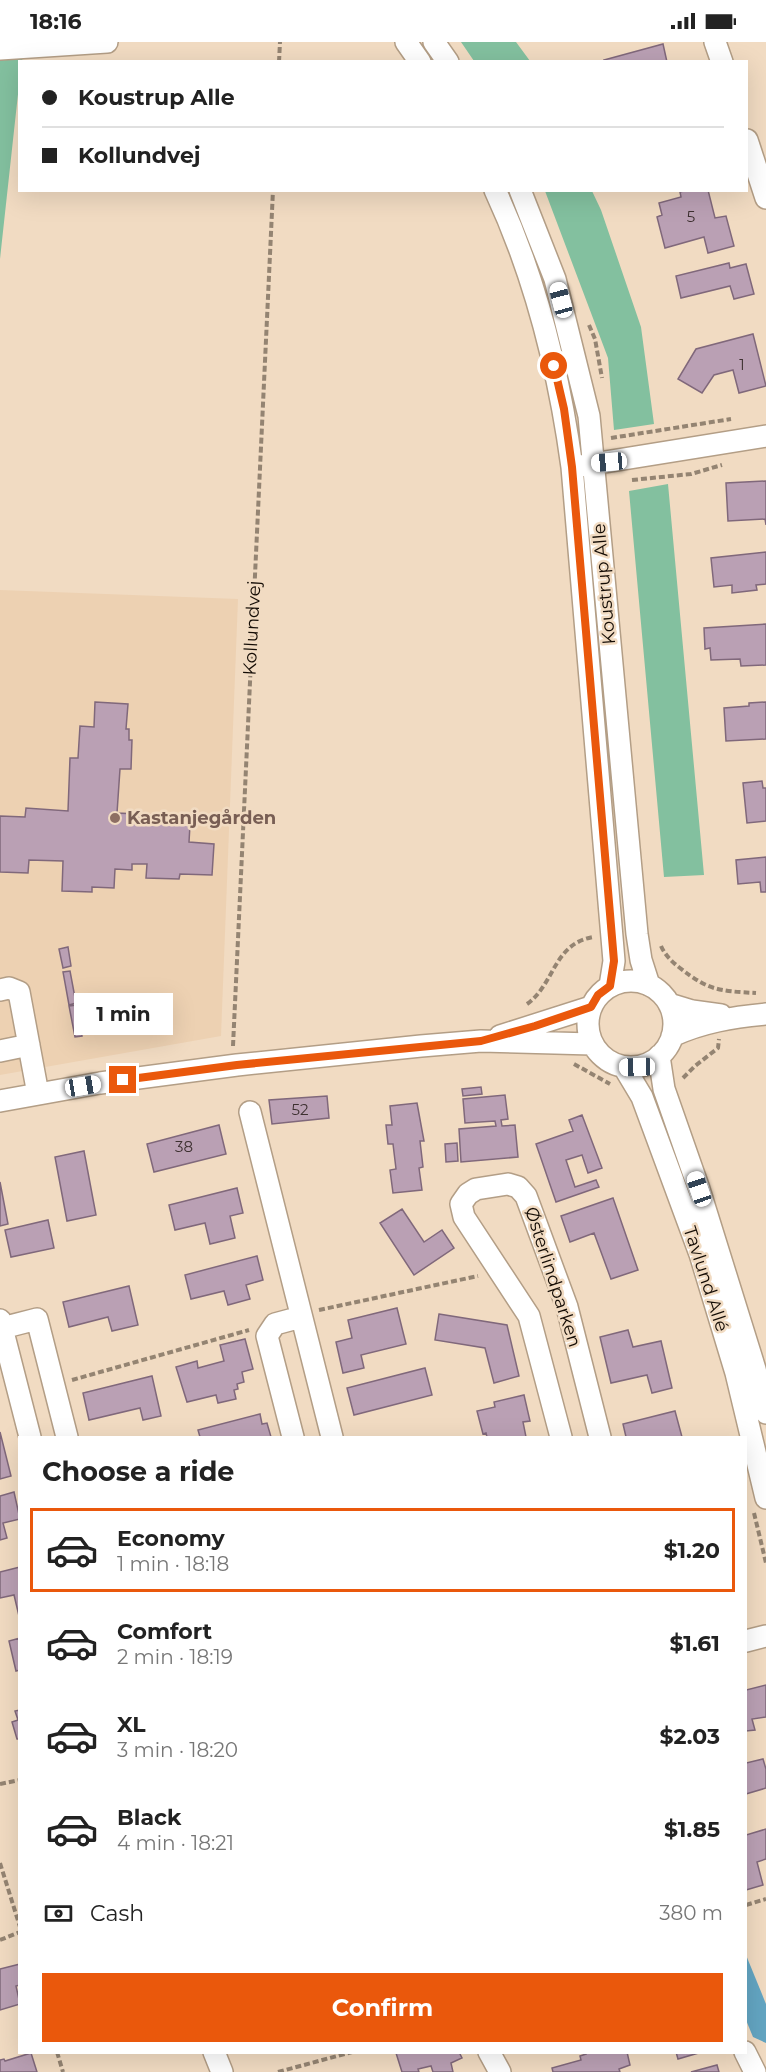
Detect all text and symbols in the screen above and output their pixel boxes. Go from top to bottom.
text: 18:16 [30,8,82,35]
text: Koustrup Alle [78,84,235,111]
text: Kollundvej [78,142,200,169]
house number: 5 [687,207,695,226]
car [548,280,574,320]
route start [540,352,567,379]
house number: 1 [739,355,745,374]
car [590,451,628,473]
street label: Koustrup Alle [588,522,620,646]
street label: Kollundvej [239,580,265,676]
place label: Kastanjegården [127,807,276,829]
marker: Kastanjegården [108,811,122,825]
callout: 1 min [74,993,172,1035]
text: 1 min [96,1002,151,1026]
car [619,1058,655,1076]
route end [109,1066,136,1093]
car [64,1074,102,1098]
house number: 52 [292,1100,308,1119]
house number: 38 [175,1137,193,1156]
car [685,1169,713,1209]
street label: Østerlindparken [520,1204,586,1350]
street label: Tavlund Allé [679,1224,733,1335]
text: Choose a ride [42,1455,234,1488]
icon: car [45,1523,99,1577]
text: Economy [117,1525,225,1552]
text: $1.20 [664,1537,720,1564]
text: 1 min · 18:18 [117,1552,229,1576]
icon: car [45,1616,99,1670]
text: Comfort [117,1618,212,1645]
text: $1.61 [669,1630,720,1657]
text: 2 min · 18:19 [117,1645,233,1669]
icon: car [45,1709,99,1763]
text: XL [117,1711,146,1738]
text: $2.03 [660,1723,720,1750]
text: 3 min · 18:20 [117,1738,238,1762]
icon: car [45,1802,99,1856]
text: Black [117,1804,181,1831]
text: $1.85 [664,1816,720,1843]
text: 4 min · 18:21 [117,1831,234,1855]
icon: cash [42,1897,75,1930]
text: Cash [90,1900,144,1927]
text: 380 m [659,1901,723,1925]
button: Confirm [42,1973,723,2042]

